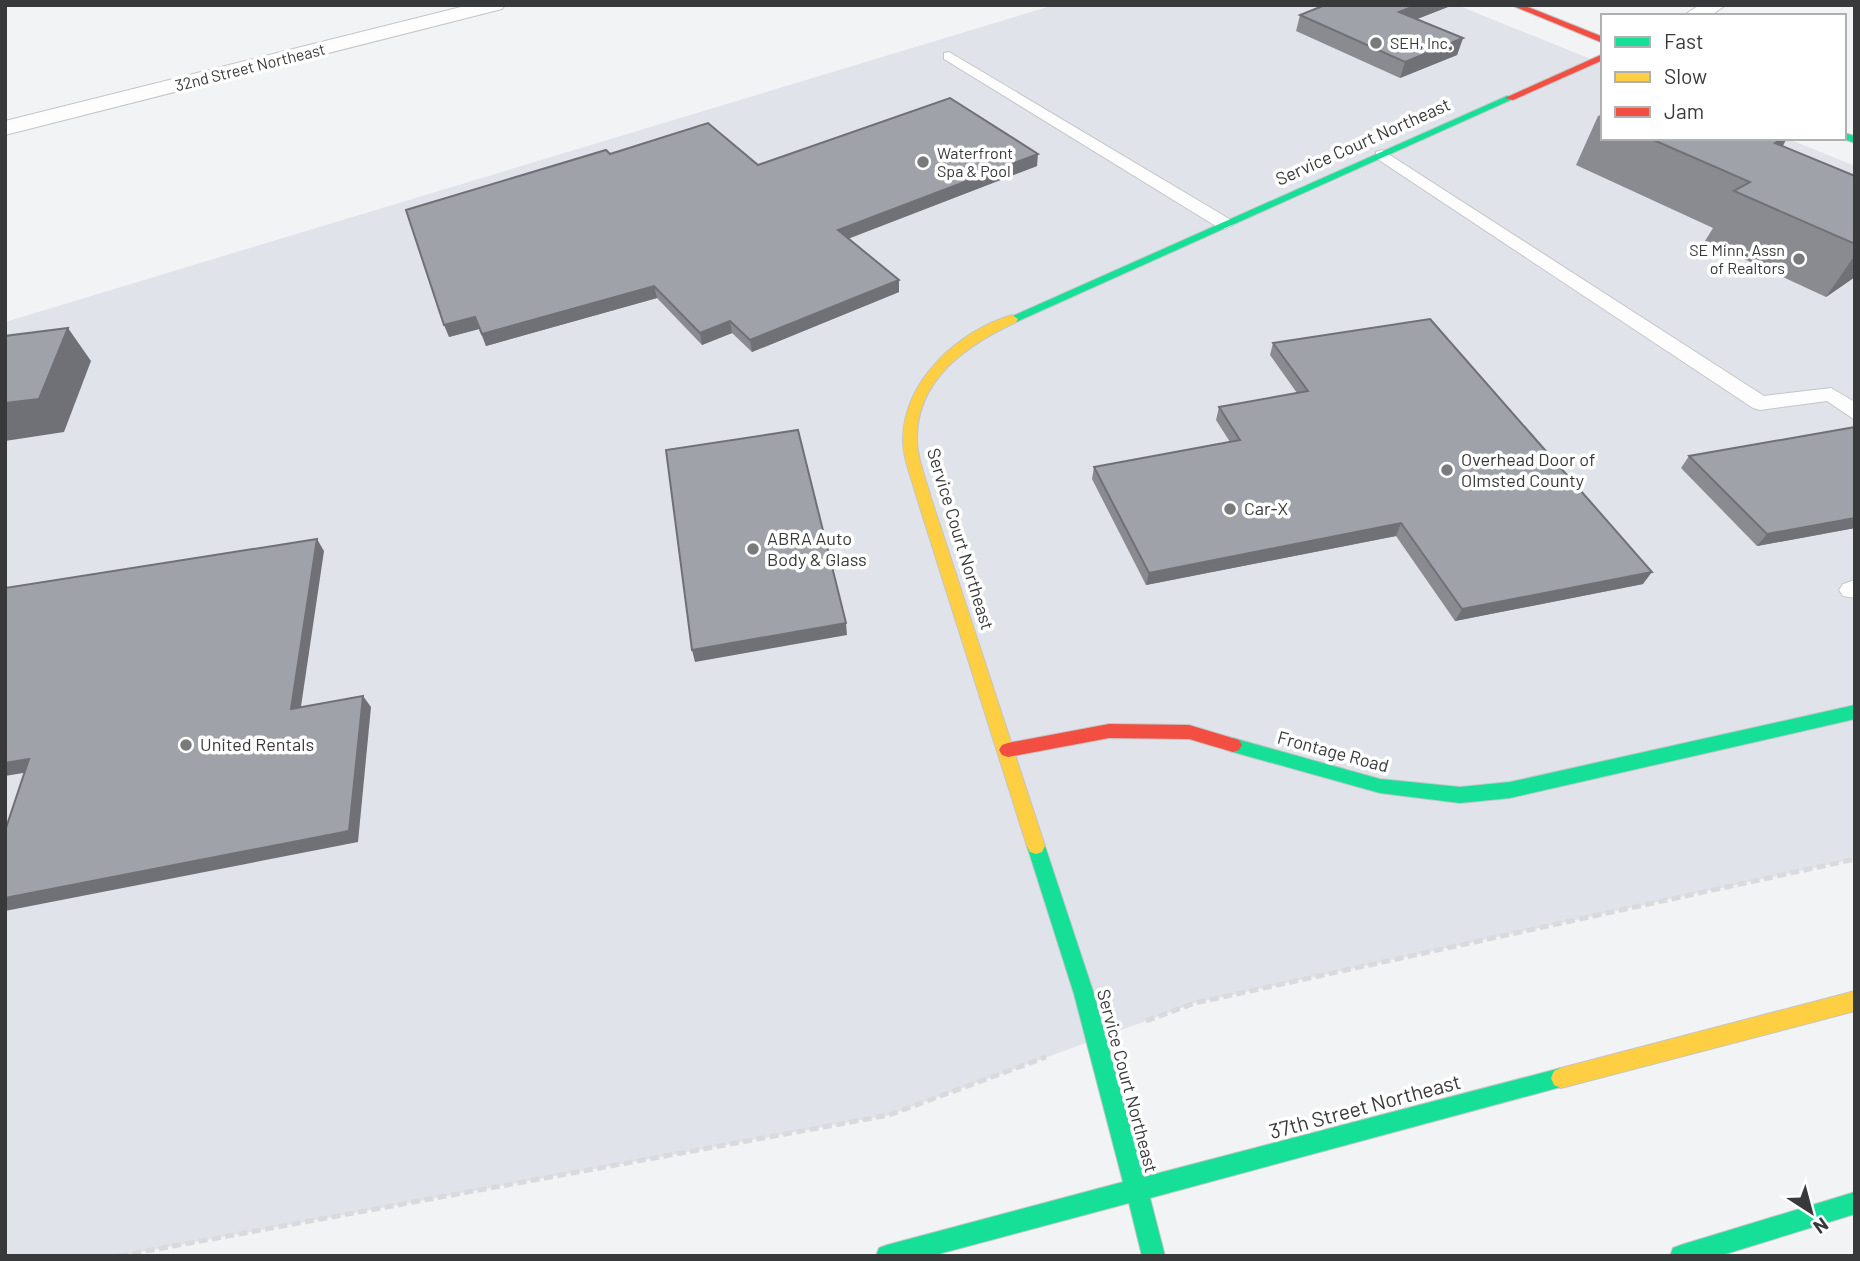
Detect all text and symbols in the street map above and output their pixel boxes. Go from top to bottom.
legend [1601,14,1846,140]
text: Fast [1664,28,1704,53]
place label: SEH, Inc. [1390,33,1452,52]
marker: SEH, Inc. [1368,35,1384,51]
street label: 32nd Street Northeast [173,39,327,94]
text: Slow [1664,63,1707,88]
street label: Service Court Northeast [1272,93,1453,190]
text: Jam [1664,98,1704,123]
place label: Waterfront Spa & Pool [937,143,1013,180]
marker: Waterfront Spa & Pool [915,154,931,170]
place label: SE Minn. Assn of Realtors [1689,240,1785,277]
marker: SE Minn. Assn of Realtors [1791,251,1807,267]
street label: Service Court Northeast [923,445,999,632]
place label: Overhead Door of Olmsted County [1461,448,1595,491]
marker: Overhead Door of Olmsted County [1439,462,1455,478]
place label: Car-X [1244,497,1288,519]
marker: Car-X [1222,501,1238,517]
place label: ABRA Auto Body & Glass [767,527,867,570]
marker: ABRA Auto Body & Glass [745,541,761,557]
street label: Frontage Road [1275,726,1391,776]
place label: United Rentals [200,733,314,755]
marker: United Rentals [178,737,194,753]
street label: Service Court Northeast [1093,987,1163,1175]
street label: 37th Street Northeast [1266,1068,1463,1143]
north arrow [1776,1177,1846,1247]
text: N [1809,1213,1833,1239]

